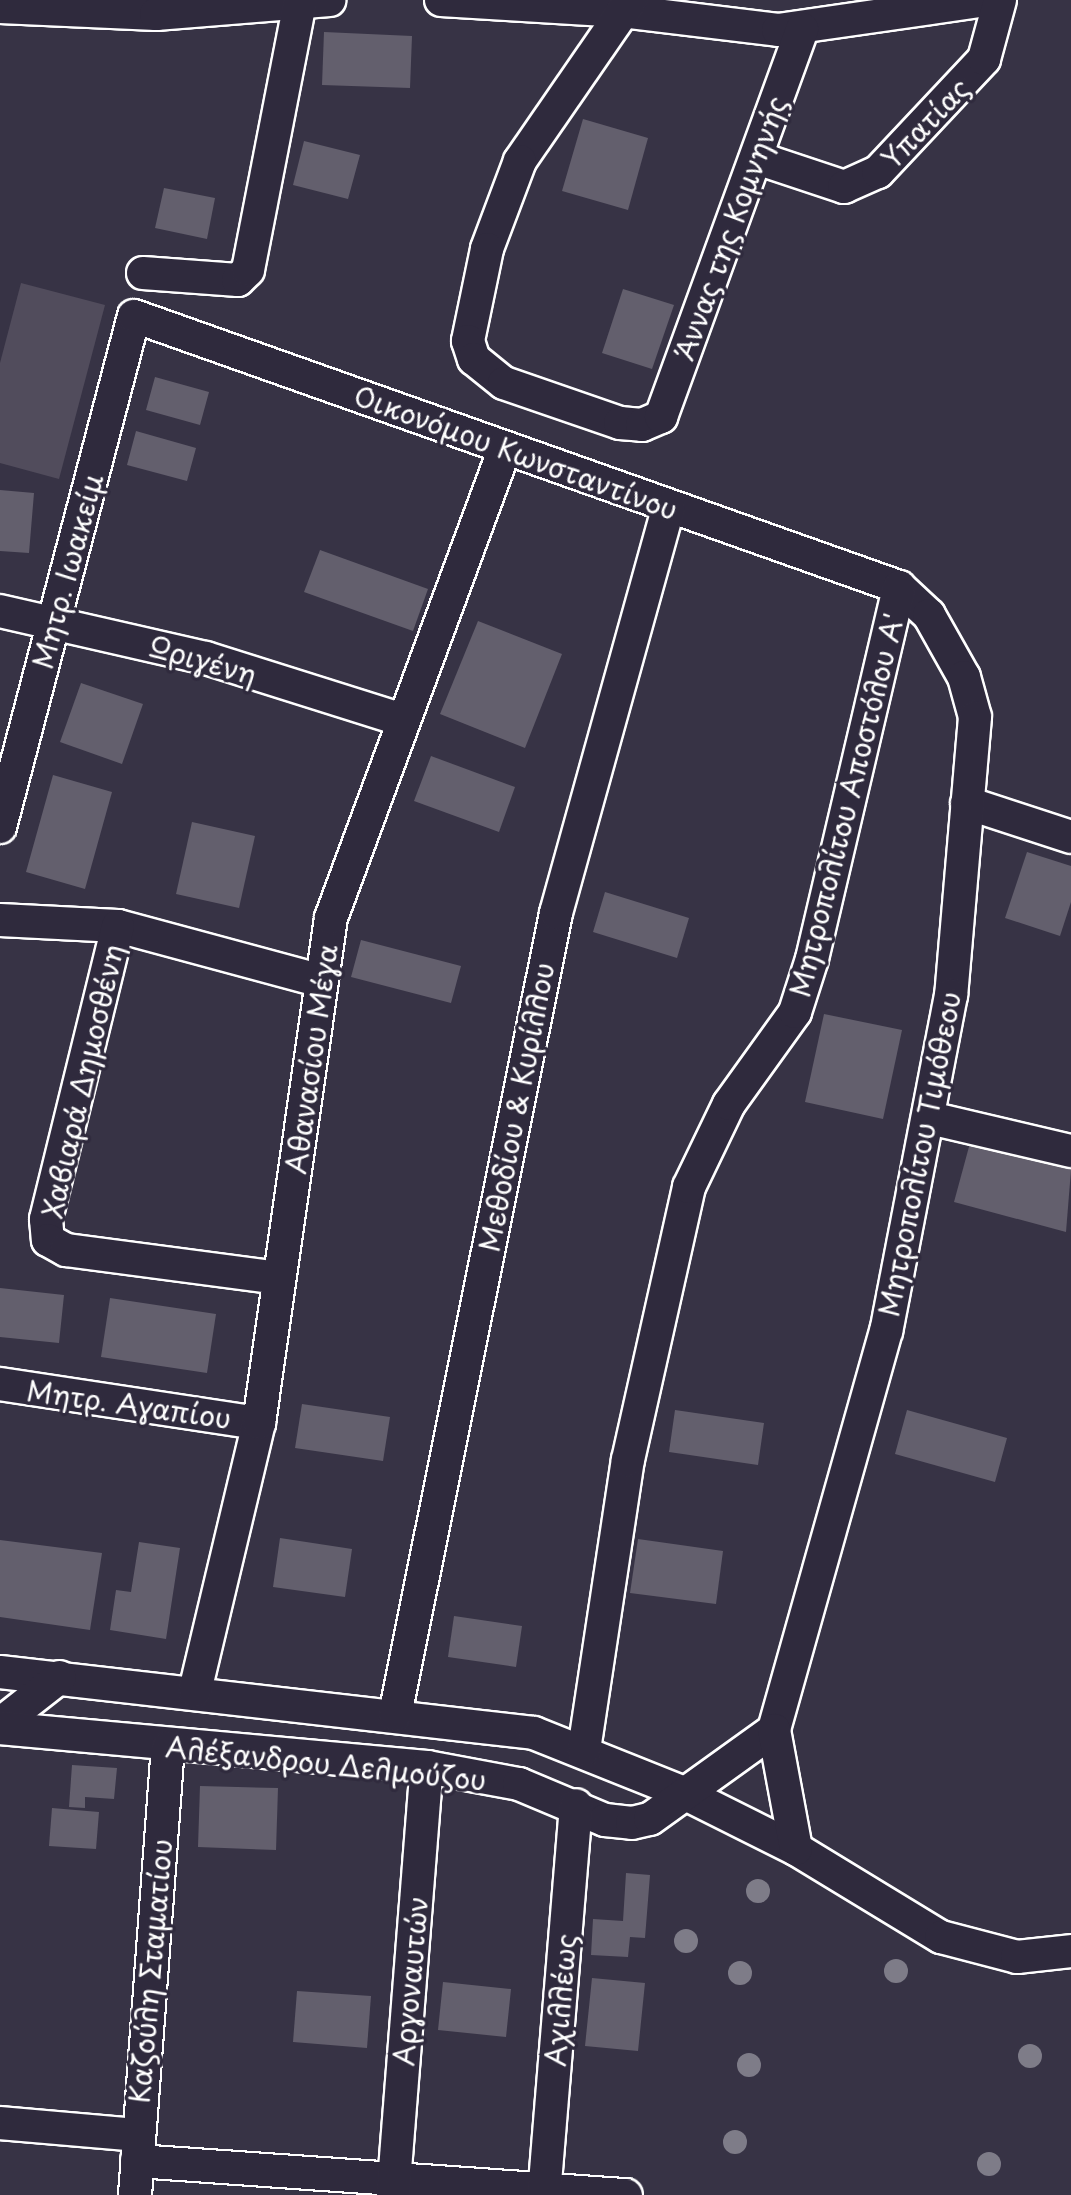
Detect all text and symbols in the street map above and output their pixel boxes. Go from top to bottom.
street label: Υπατίας [874,71,976,175]
street label: Άννας της Κομνηνής [666,91,794,365]
street label: Οικονόμου Κωνσταντίνου [349,378,683,526]
street label: Μητρ. Ιωακείμ [25,469,109,673]
street label: Μητροπολίτου Αποστόλου Α' [782,609,910,1001]
street label: Ωριγένη [146,629,260,691]
street label: Χαβιαρά Δημοσθένη [34,941,130,1221]
street label: Αθανασίου Μέγα [278,942,344,1176]
street label: Μεθοδίου & Κυρίλλου [471,959,561,1255]
street label: Μητροπολίτου Τιμόθεου [871,988,967,1320]
street label: Μητρ. Αγαπίου [24,1373,234,1435]
street label: Αλέξανδρου Δελμούζου [165,1730,487,1796]
street label: Καζούλη Σταματίου [122,1837,178,2105]
street label: Αργοναυτών [386,1895,434,2067]
street label: Αχιλλέως [537,1932,583,2068]

